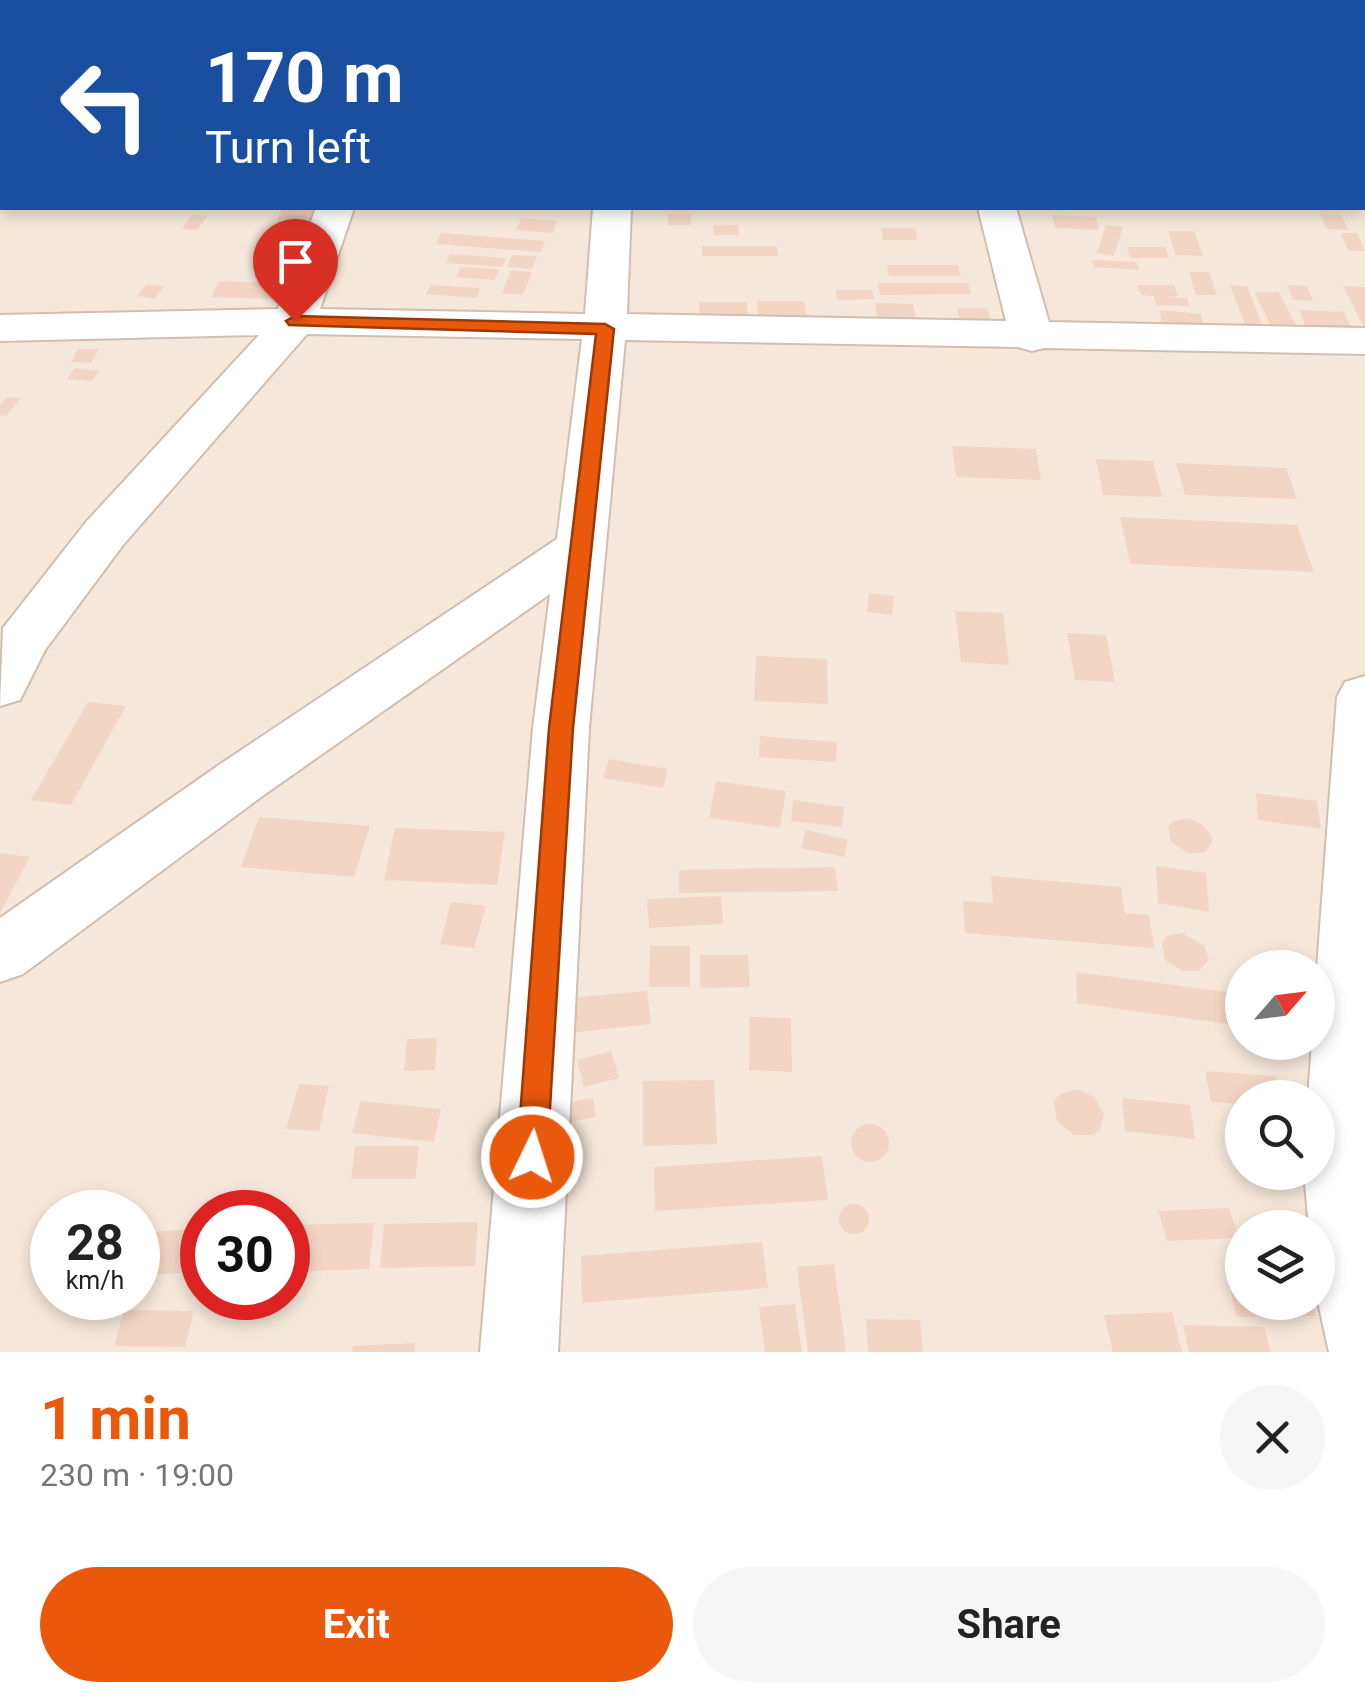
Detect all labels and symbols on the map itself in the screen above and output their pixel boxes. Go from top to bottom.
pin [253,219,338,322]
north arrow [1225,950,1335,1060]
position arrow [480,1105,584,1209]
speed limit sign: 30 [180,1190,310,1320]

